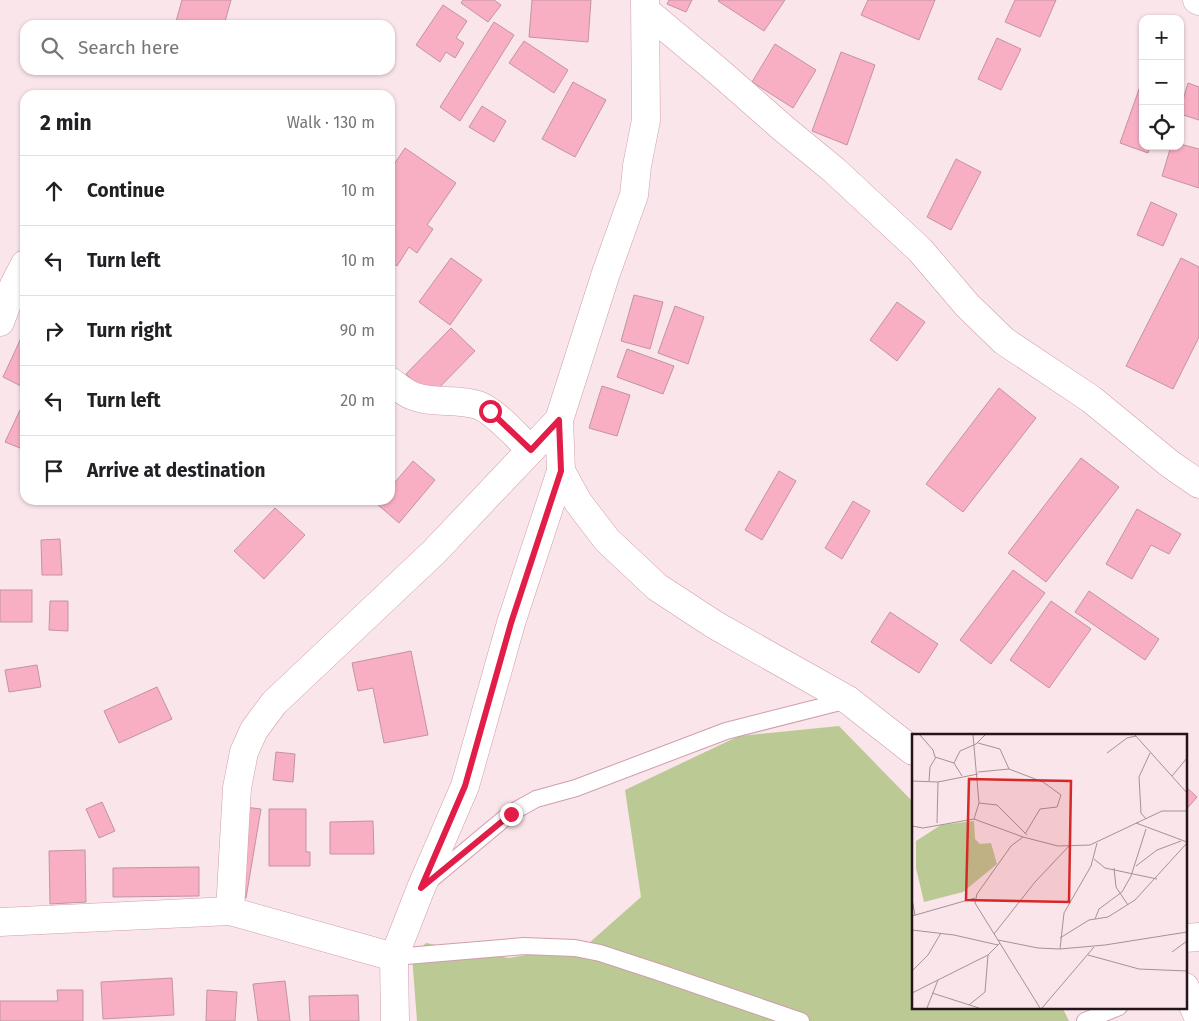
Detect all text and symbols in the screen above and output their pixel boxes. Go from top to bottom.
map controls [1139,15,1184,150]
button: + [1139,15,1184,60]
search box [20,20,395,75]
icon: search [38,34,66,62]
text: Search here [78,36,179,59]
button: − [1139,60,1184,105]
button: locate [1139,105,1184,150]
text: 2 min [40,110,92,136]
text: Walk · 130 m [287,113,375,132]
icon: ahead [40,177,68,205]
text: Continue [87,179,165,202]
text: 10 m [341,181,375,200]
icon: left [40,247,68,275]
text: Turn left [87,249,161,272]
text: 10 m [341,251,375,270]
icon: right [40,317,68,345]
text: Turn right [87,319,172,342]
text: 90 m [340,321,375,340]
icon: left [40,387,68,415]
text: Turn left [87,389,161,412]
text: 20 m [340,391,375,410]
route start [479,400,502,423]
icon: arrive [40,457,68,485]
text: Arrive at destination [87,459,266,482]
inset map [912,734,1186,1008]
route end [500,803,523,826]

